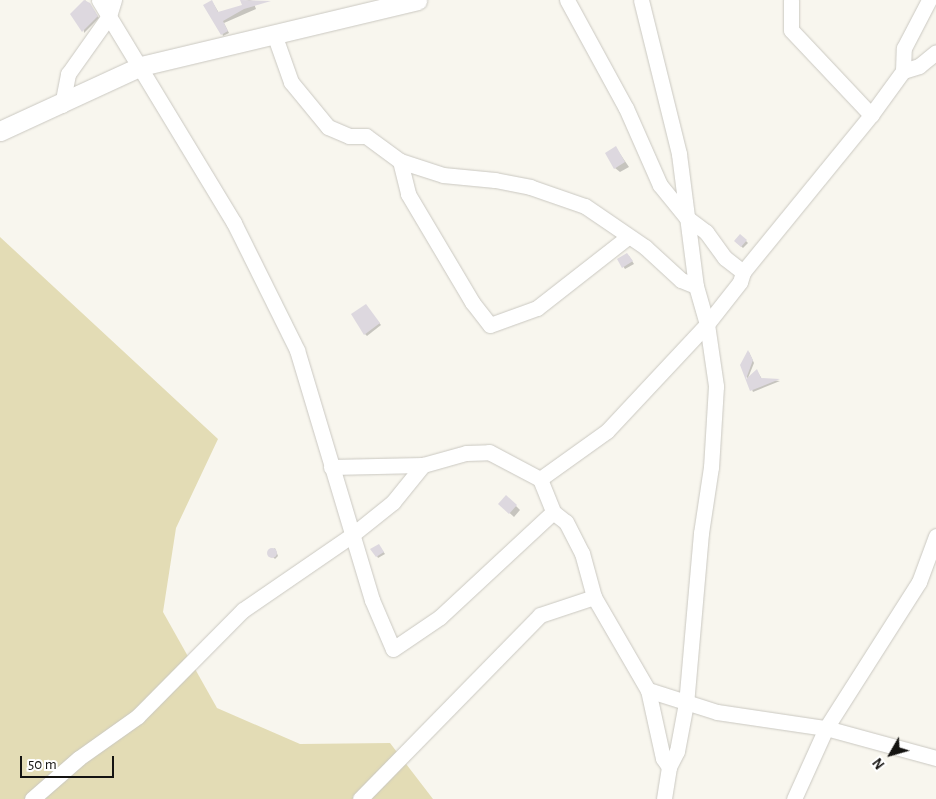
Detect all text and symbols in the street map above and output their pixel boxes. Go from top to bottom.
north arrow [866,729,916,779]
scale bar [22,746,116,778]
text: N [871,755,888,771]
text: 50 m [28,757,57,772]

